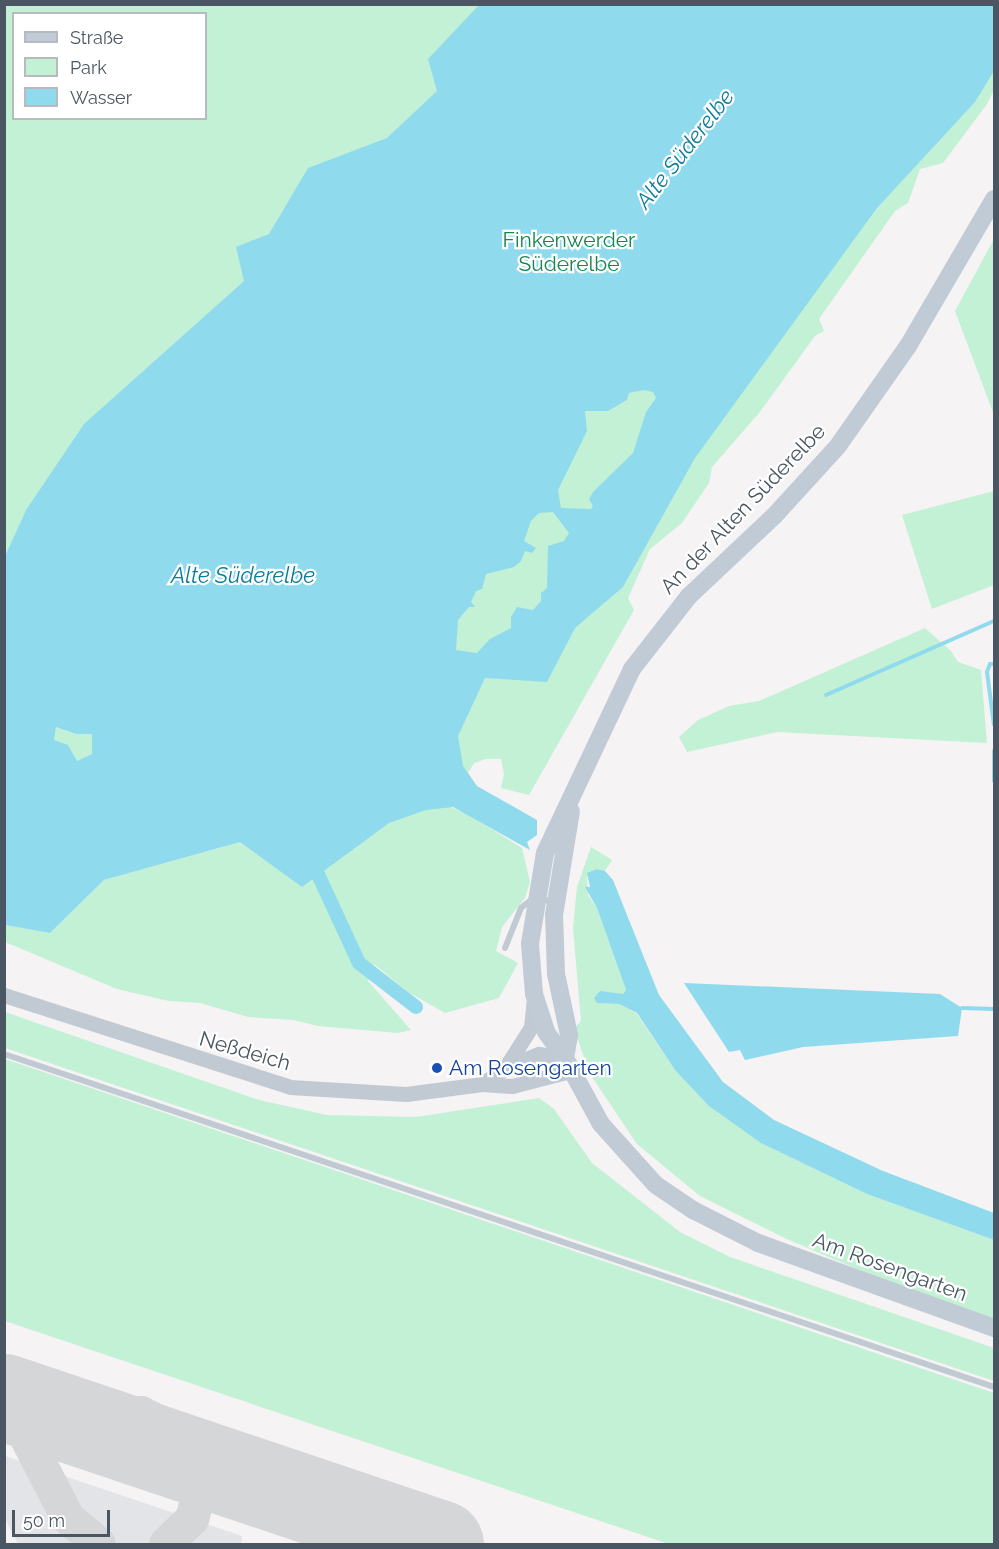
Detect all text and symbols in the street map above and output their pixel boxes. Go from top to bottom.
legend [12,12,207,120]
text: Straße [70,27,123,48]
text: Park [70,57,107,78]
water label: Alte Süderelbe [630,84,740,214]
text: Wasser [70,87,132,108]
park label: Finkenwerder Süderelbe [503,227,635,277]
street label: An der Alten Süderelbe [655,418,831,600]
water label: Alte Süderelbe [171,563,315,589]
street label: Neßdeich [197,1026,293,1076]
place label: Am Rosengarten [449,1055,612,1081]
marker: Am Rosengarten [430,1061,444,1075]
street label: Am Rosengarten [809,1227,971,1307]
scale bar [15,1498,112,1536]
text: 50 m [23,1510,65,1531]

